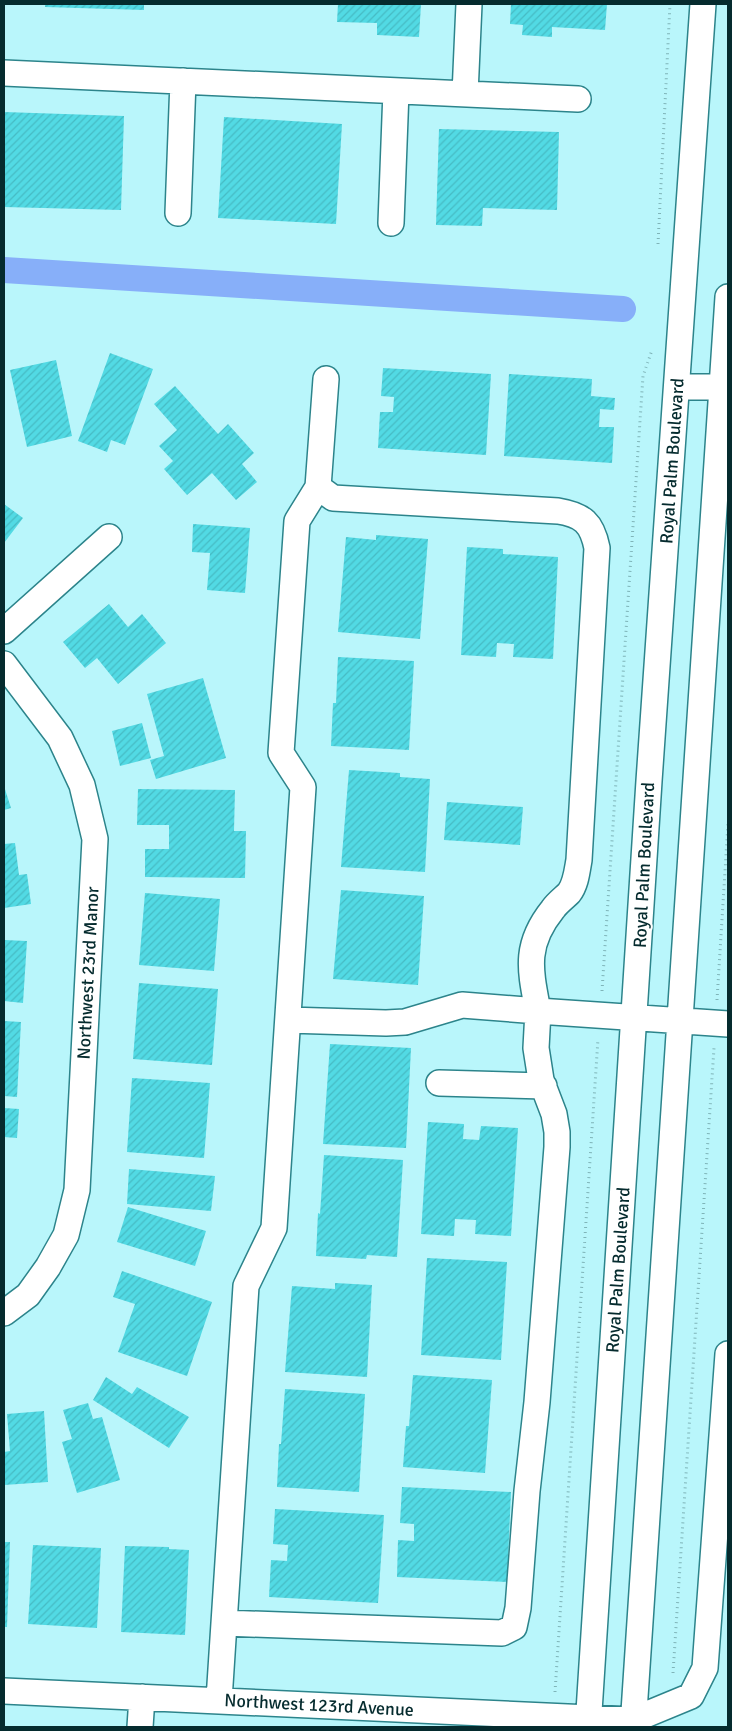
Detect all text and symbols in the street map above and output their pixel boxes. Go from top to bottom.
street label: Royal Palm Boulevard [655,377,689,545]
street label: Royal Palm Boulevard [629,782,659,948]
street label: Northwest 23rd Manor [72,886,104,1060]
street label: Royal Palm Boulevard [601,1186,635,1354]
street label: Northwest 123rd Avenue [224,1689,414,1721]

